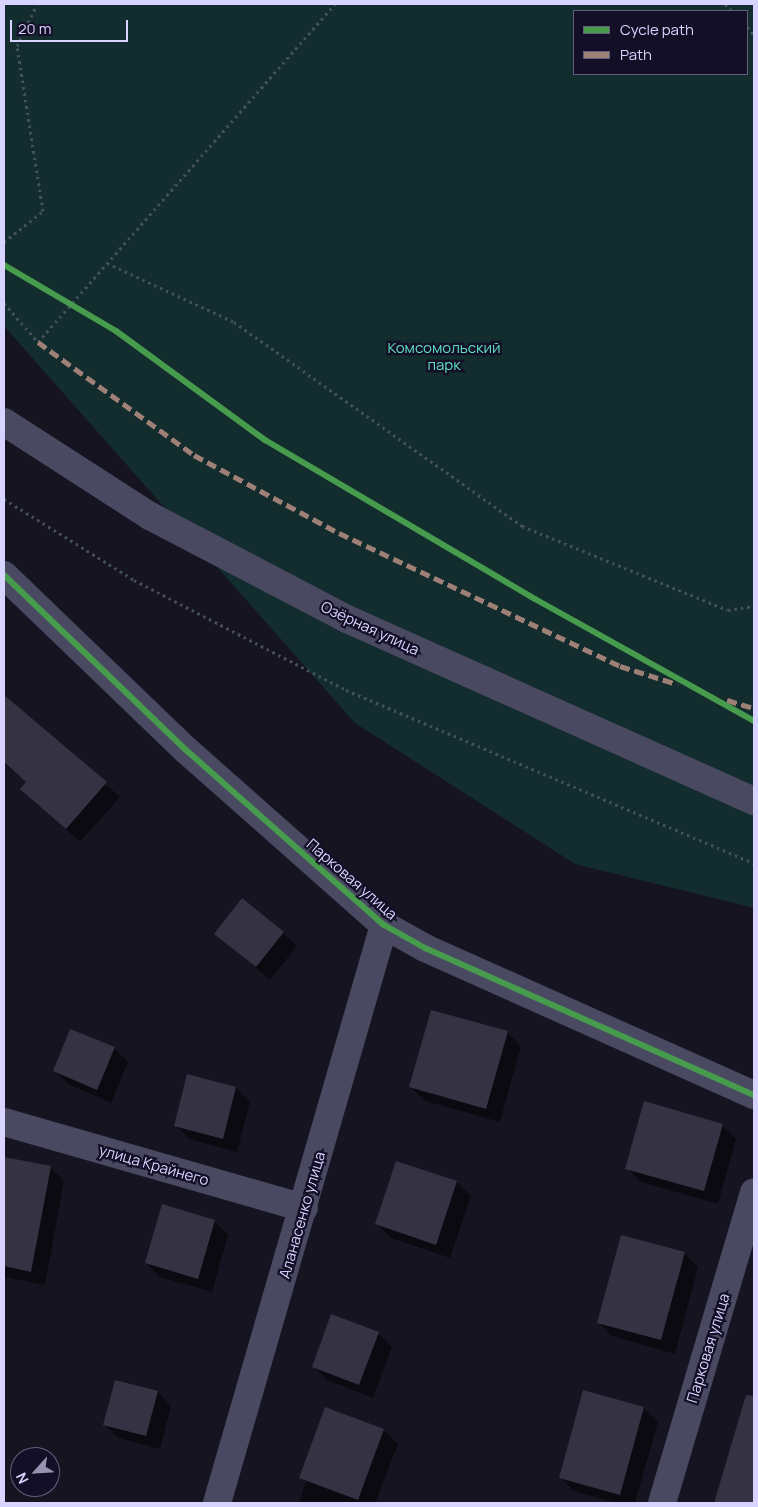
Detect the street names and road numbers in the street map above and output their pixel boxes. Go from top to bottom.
street label: Озёрная улица [318,597,422,659]
street label: Парковая улица [303,835,401,923]
street label: улица Крайнего [97,1141,211,1189]
street label: Аланасенко улица [275,1149,329,1281]
street label: Парковая улица [683,1291,733,1405]

